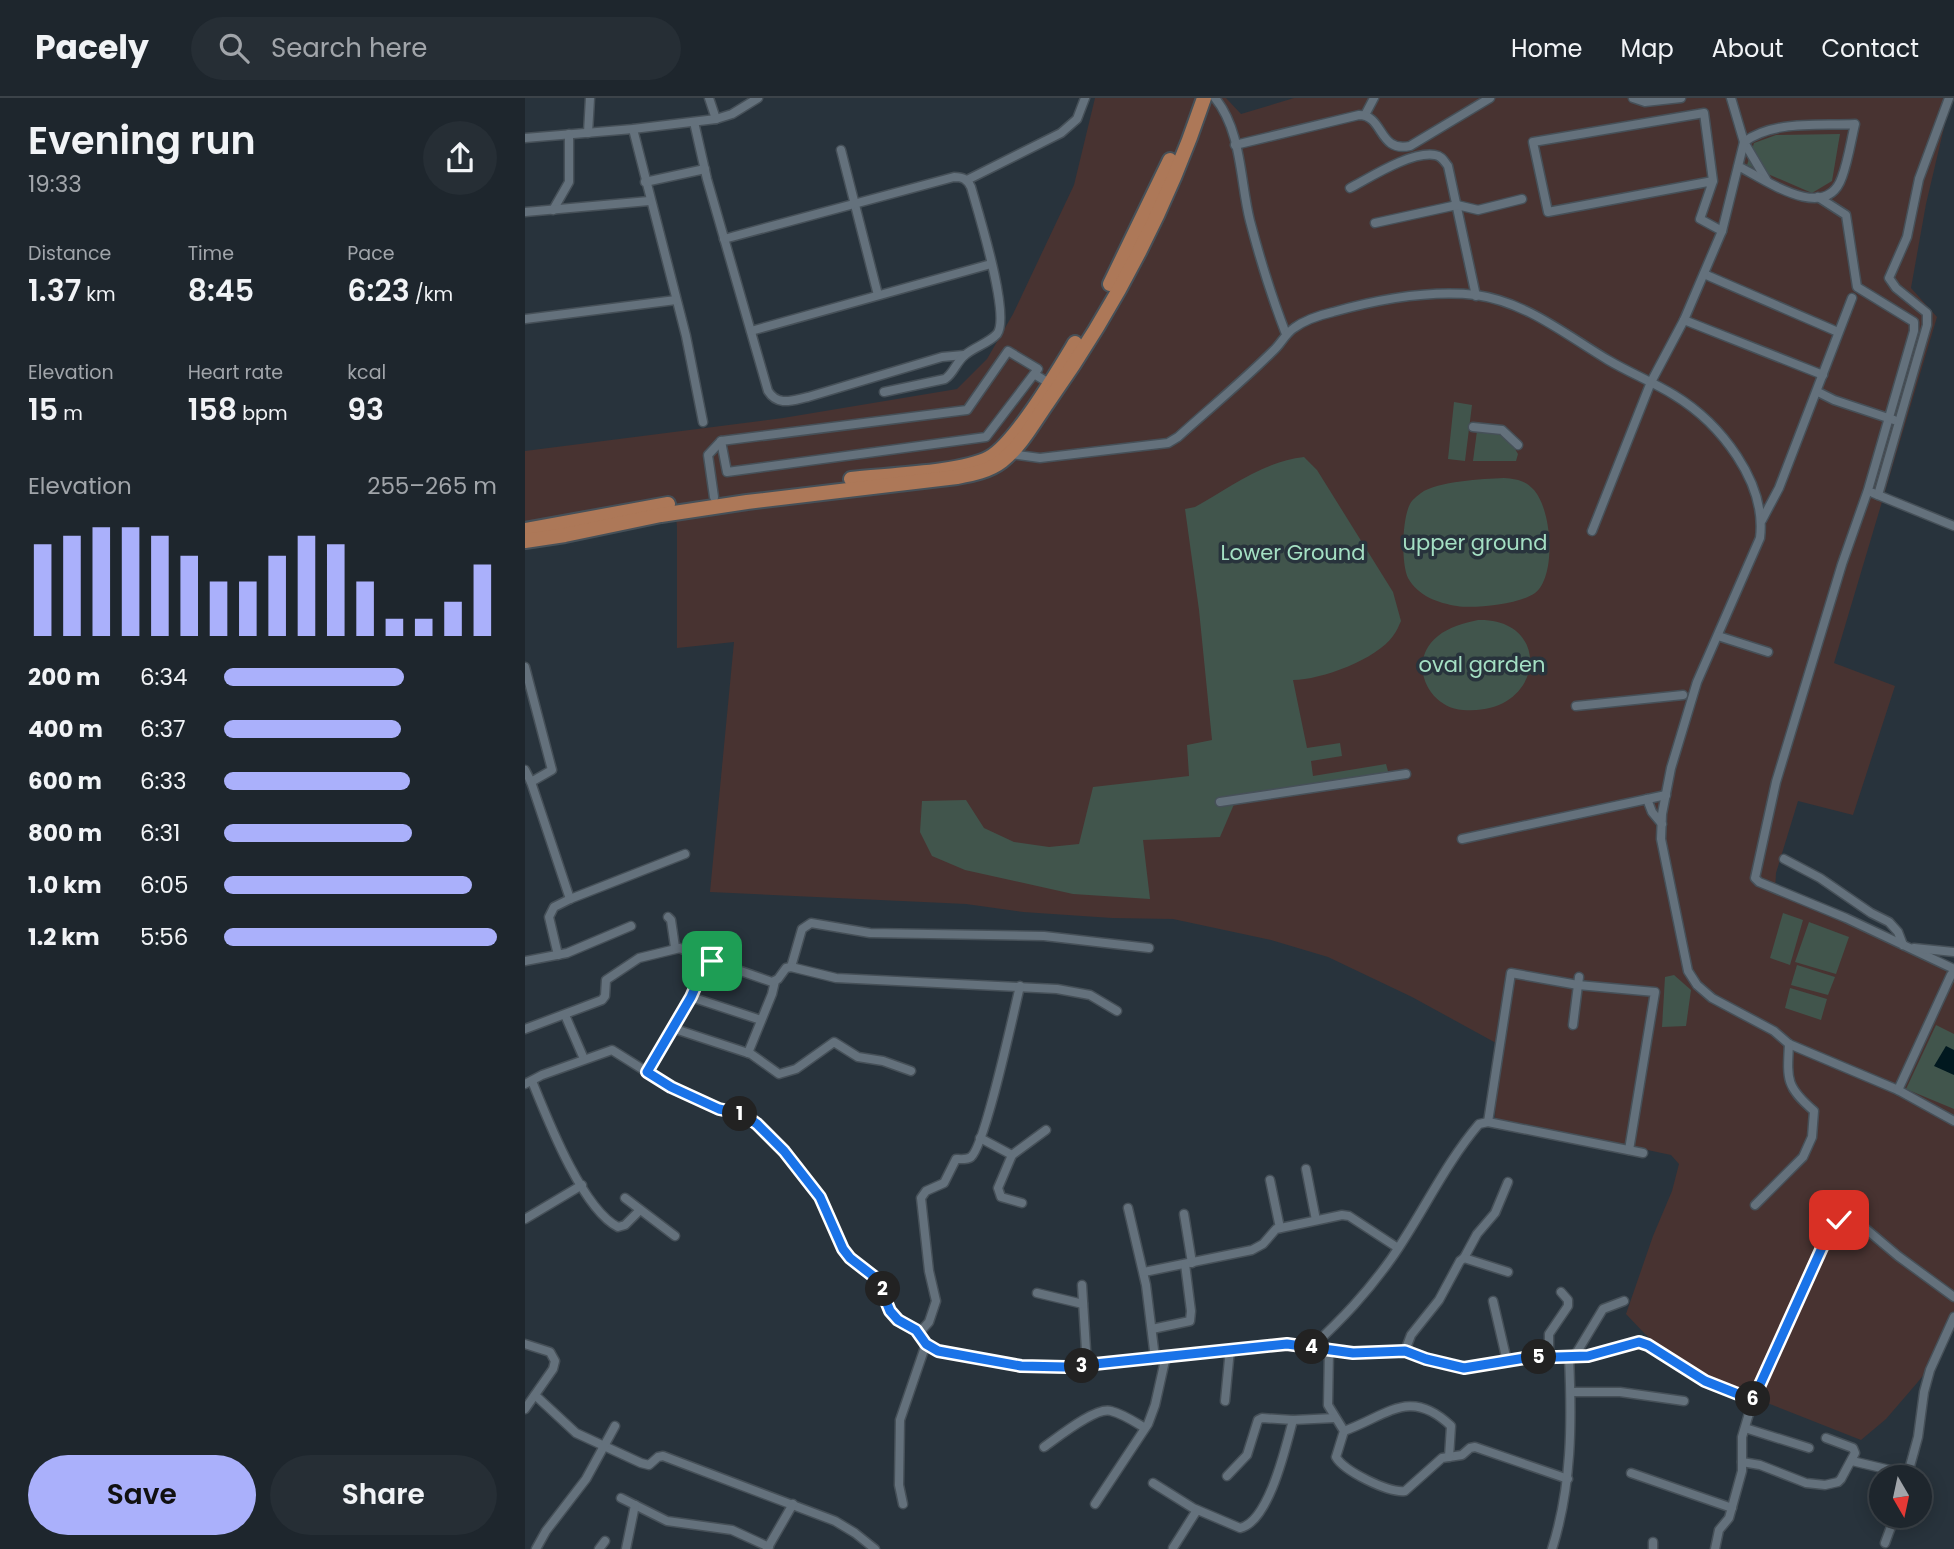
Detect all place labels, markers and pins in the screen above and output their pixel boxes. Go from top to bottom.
pin [682,931,742,991]
pin: 1 [723,1096,757,1132]
pin [1809,1190,1869,1250]
pin: 2 [865,1272,901,1306]
pin: 4 [1295,1330,1329,1364]
pin: 5 [1521,1340,1557,1374]
pin: 3 [1065,1348,1099,1384]
pin: 6 [1735,1382,1771,1416]

